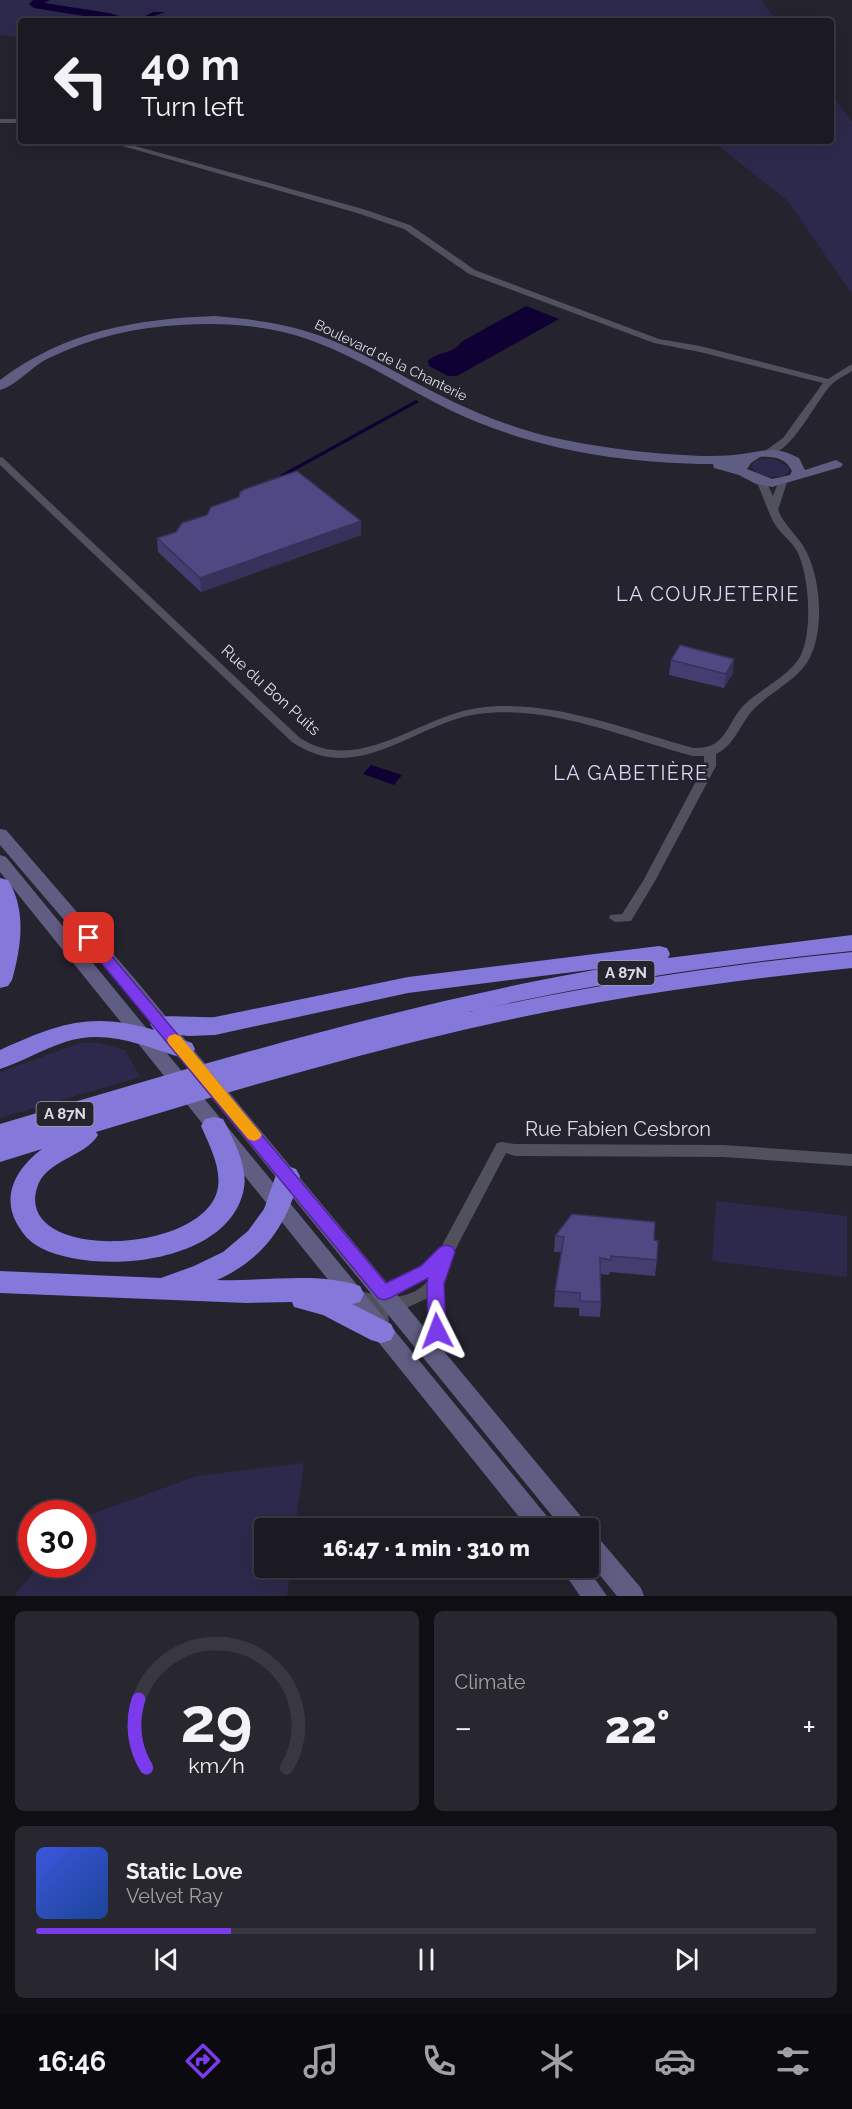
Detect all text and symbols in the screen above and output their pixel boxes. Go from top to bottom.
text: 40 m [141,41,240,90]
icon: left [42,42,120,120]
text: Turn left [141,91,244,122]
street label: Boulevard de la Chanterie [312,316,470,404]
district label: LA COURJETERIE [616,582,800,606]
street label: Rue du Bon Puits [218,641,325,740]
district label: LA GABETIÈRE [553,761,709,785]
pin [63,912,114,963]
icon: arrive [72,921,105,954]
road number: A 87N [598,961,654,985]
road number: A 87N [36,1102,94,1126]
street label: Rue Fabien Cesbron [525,1117,711,1141]
position arrow [405,1299,469,1363]
speed limit sign: 30 [18,1500,96,1578]
text: 16:47 · 1 min · 310 m [323,1535,530,1561]
text: Climate [455,1670,526,1694]
text: 29 [181,1683,253,1757]
text: 22° [605,1701,670,1754]
text: − [455,1708,472,1747]
text: + [802,1708,816,1747]
text: km/h [188,1753,245,1778]
text: Static Love [126,1858,243,1884]
text: Velvet Ray [126,1884,223,1908]
icon: previous [150,1943,183,1976]
icon: pause [410,1943,443,1976]
icon: next [670,1943,703,1976]
icon: directions [182,2040,224,2082]
icon: music [300,2040,342,2082]
icon: phone [418,2040,460,2082]
icon: climate [536,2040,578,2082]
icon: car [654,2040,696,2082]
icon: filters [772,2040,814,2082]
text: 16:46 [38,2046,106,2077]

